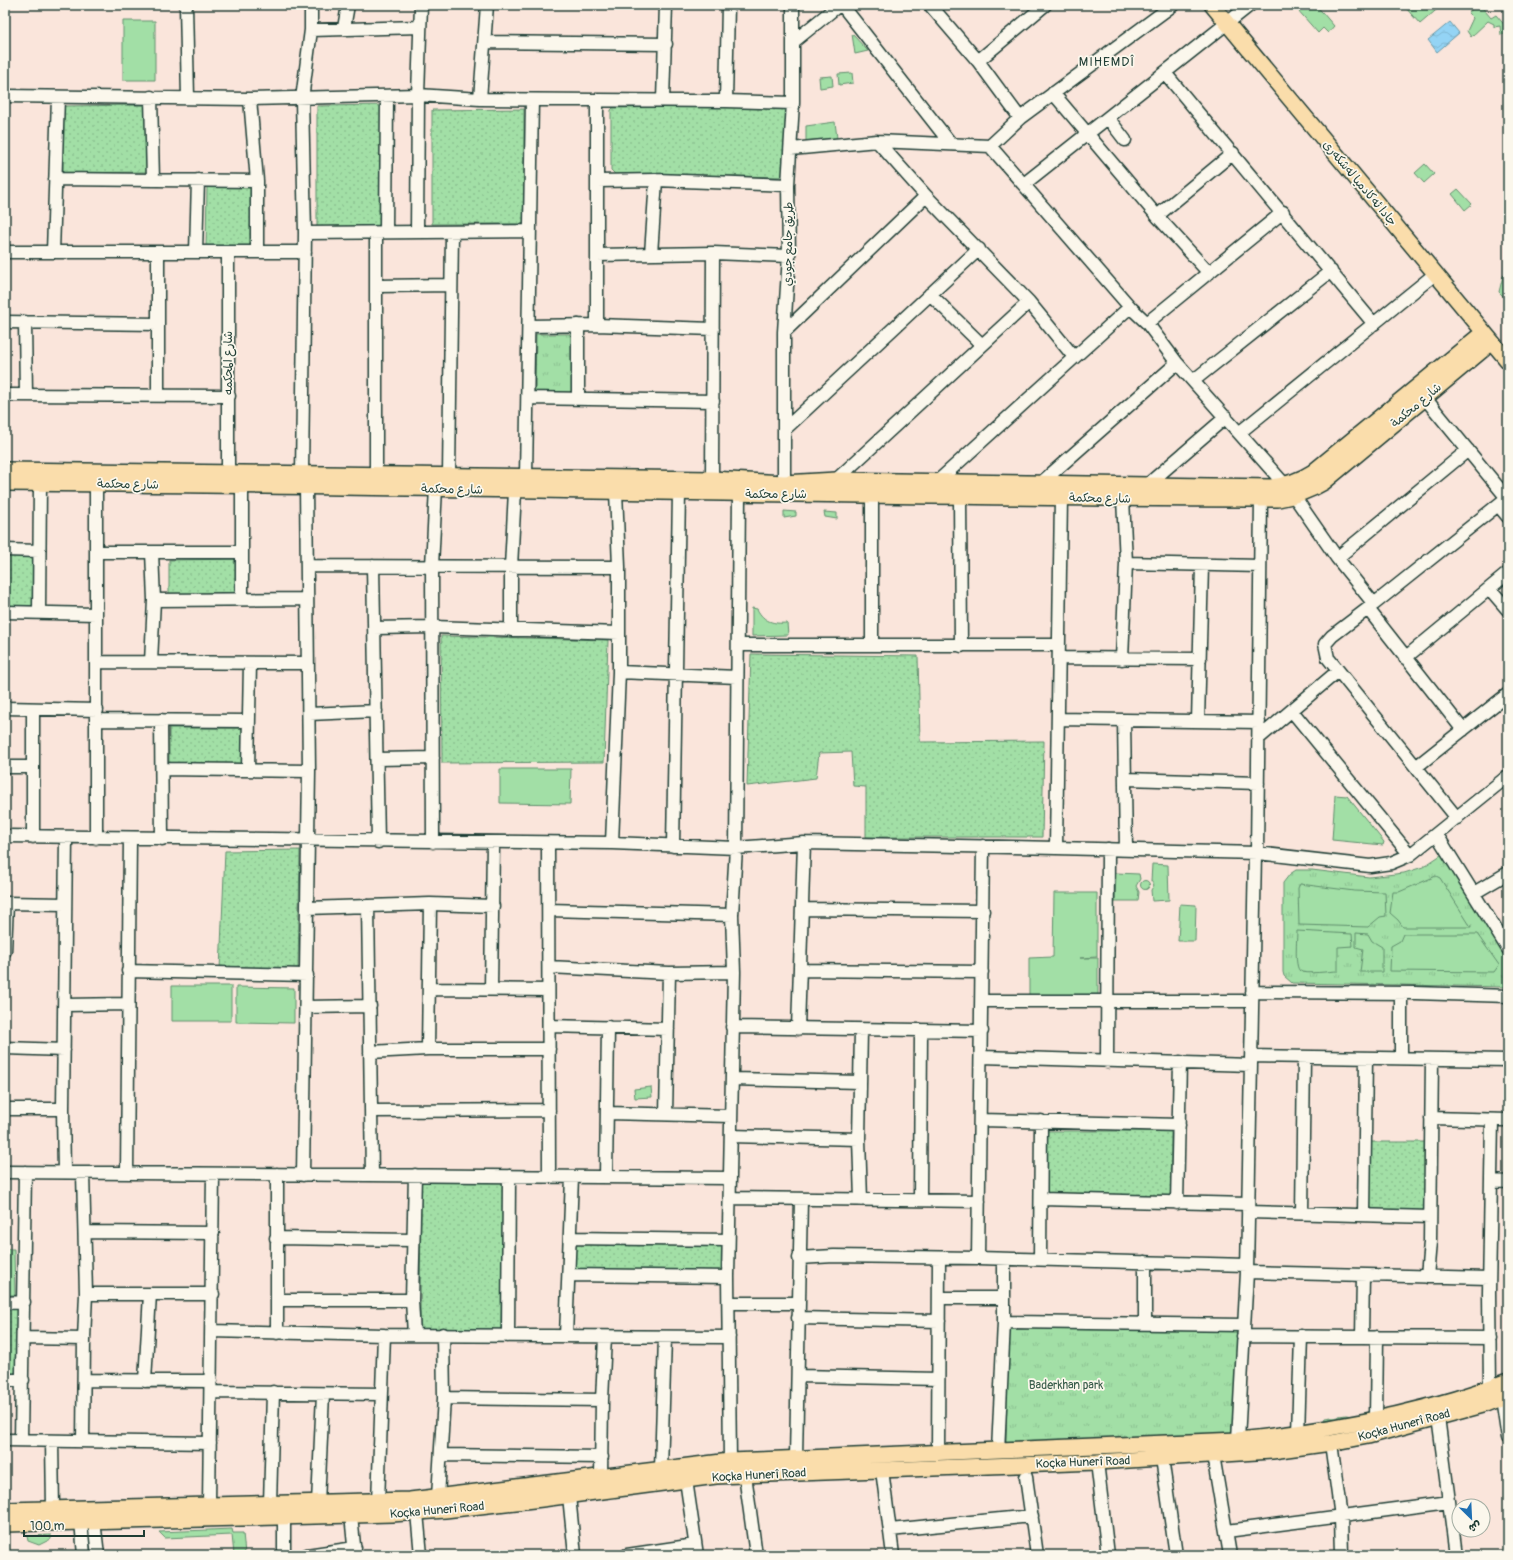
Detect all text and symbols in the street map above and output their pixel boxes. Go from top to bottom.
district label: MIHEMDÎ [1079,54,1135,70]
street label: جادا ئه‌كادميا له‌شكه‌رى [1319,138,1400,229]
street label: طريق جامع جودي [780,202,798,286]
street label: شارع المحكمه [221,331,237,395]
street label: شارع محكمة [1388,380,1445,432]
street label: شارع محكمة [97,476,159,494]
street label: شارع محكمة [421,481,483,499]
street label: شارع محكمة [745,487,807,503]
street label: شارع محكمة [1069,490,1131,508]
park label: Baderkhan park [1029,1378,1103,1393]
street label: Koçka Hunerî Road [1356,1406,1452,1445]
street label: Koçka Hunerî Road [1035,1453,1131,1472]
street label: Koçka Hunerî Road [711,1466,807,1485]
north arrow [1451,1498,1491,1538]
street label: Koçka Hunerî Road [389,1499,485,1522]
scale bar [24,1512,144,1538]
text: ش [1467,1518,1483,1535]
text: 100 m [30,1519,65,1534]

